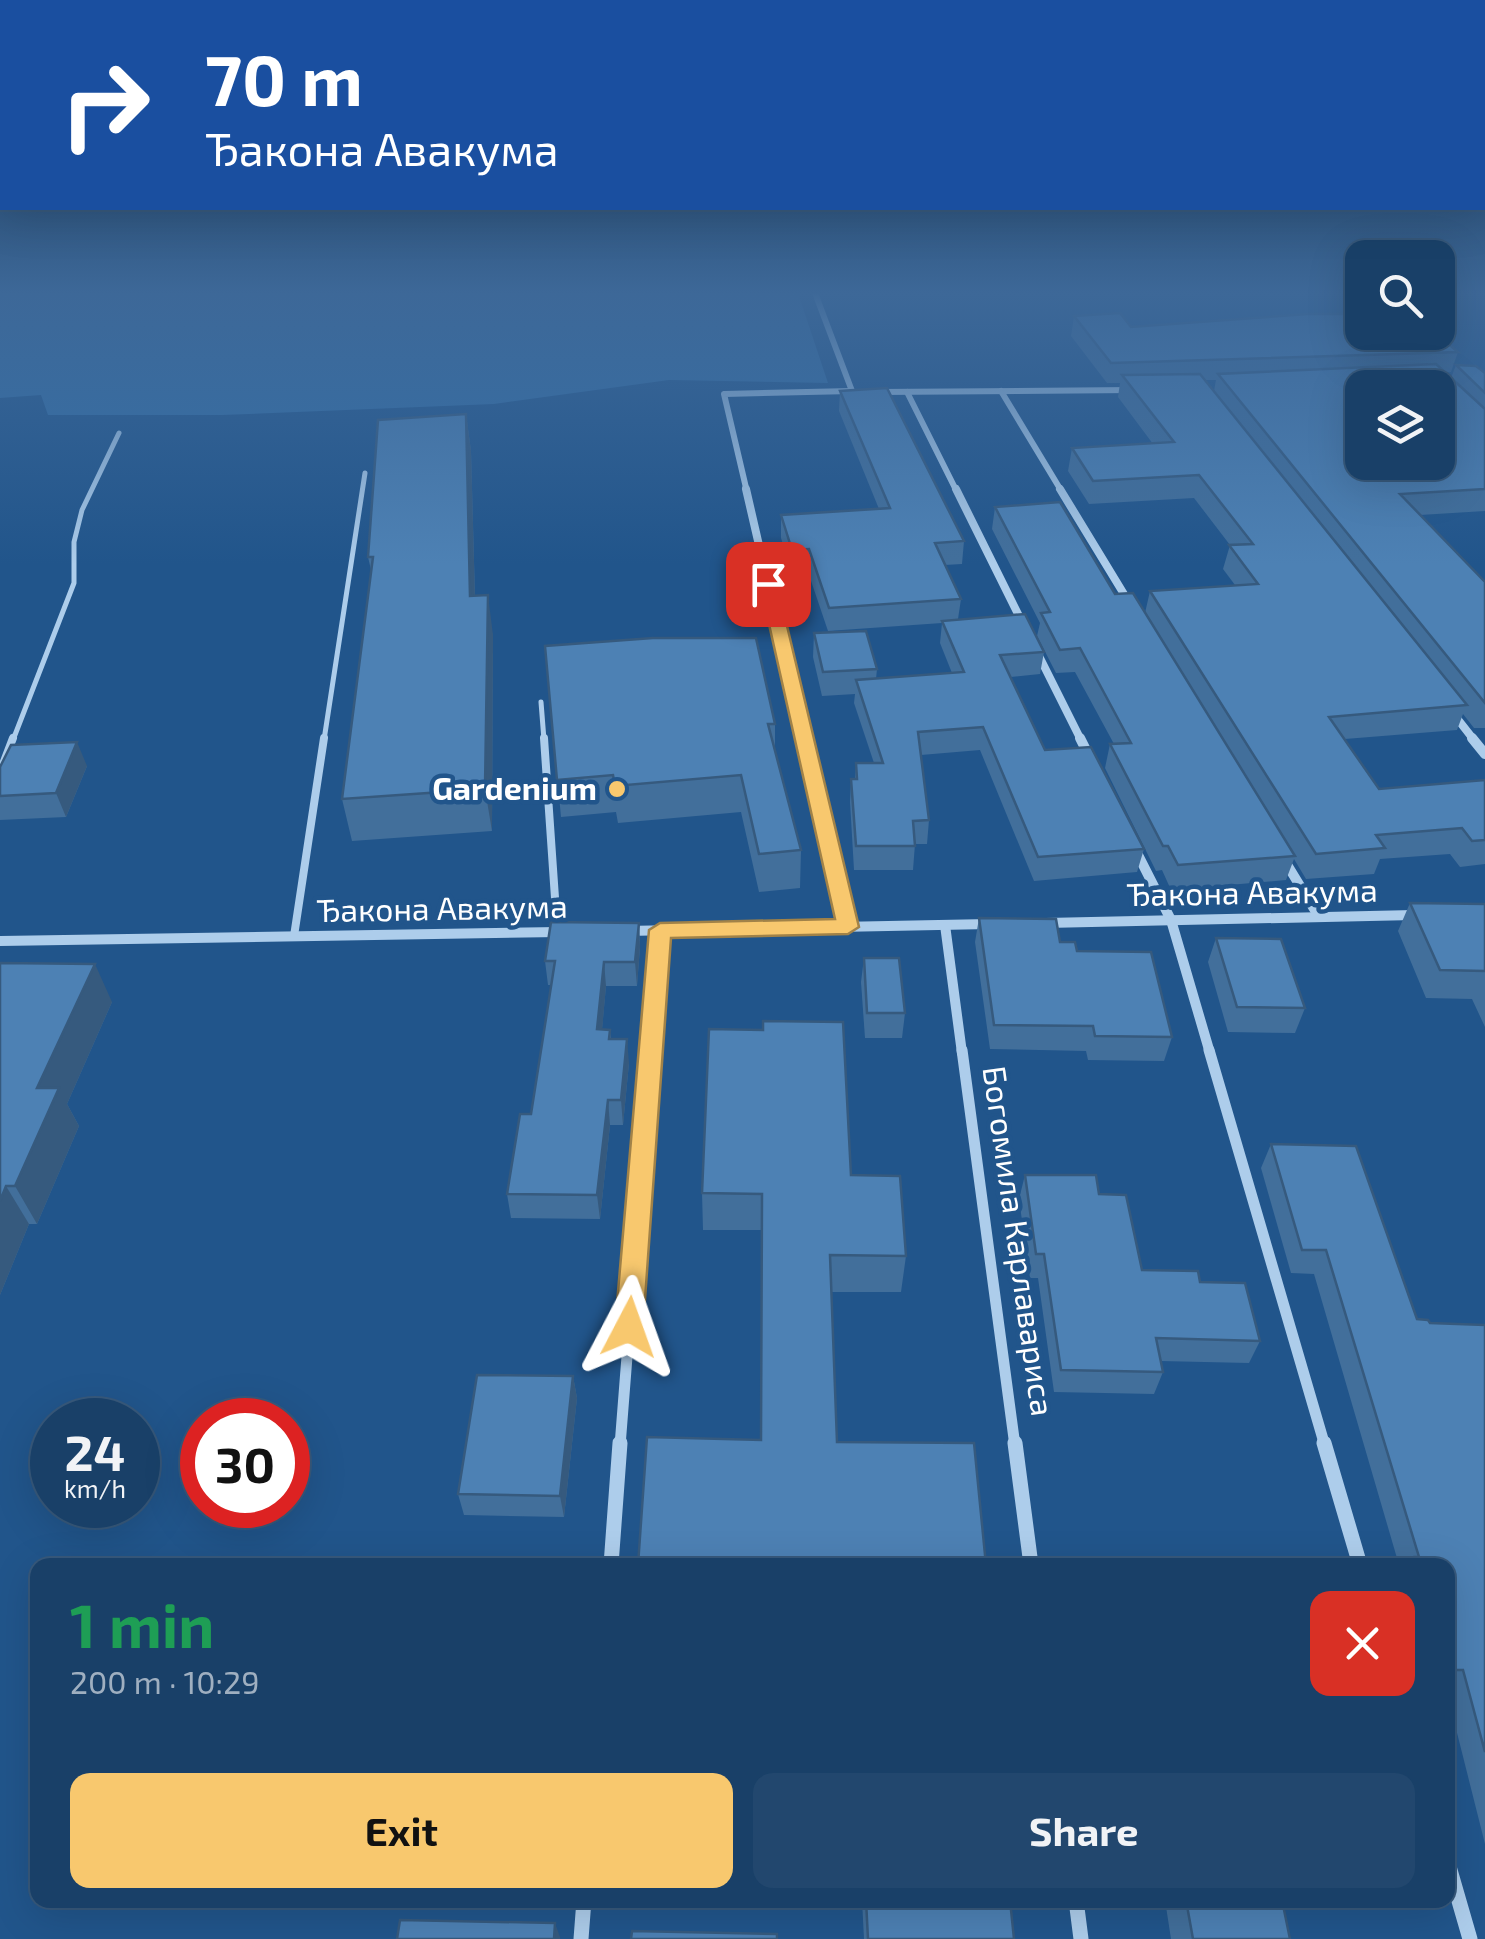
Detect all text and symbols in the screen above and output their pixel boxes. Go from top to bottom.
text: 70 m [205,36,363,120]
icon: right [40,40,170,170]
text: Ђакона Авакума [205,121,559,175]
map controls [1345,240,1455,480]
button: search [1345,240,1455,350]
button: layers [1345,370,1455,480]
pin [726,542,811,627]
icon: arrive [741,557,796,612]
place label: Gardenium [432,768,597,806]
marker: Gardenium [606,778,628,800]
street label: Ђакона Авакума [1126,870,1378,913]
street label: Ђакона Авакума [316,886,568,929]
street label: Богомила Карлавариса [977,1063,1063,1418]
position arrow [577,1275,681,1379]
speed limit sign: 30 [180,1398,310,1528]
text: 24 [65,1421,125,1481]
text: km/h [64,1473,126,1503]
text: 1 min [70,1588,214,1660]
button: close [1310,1591,1415,1696]
text: 200 m · 10:29 [70,1662,259,1700]
button: Exit [70,1773,733,1888]
button: Share [753,1773,1415,1888]

